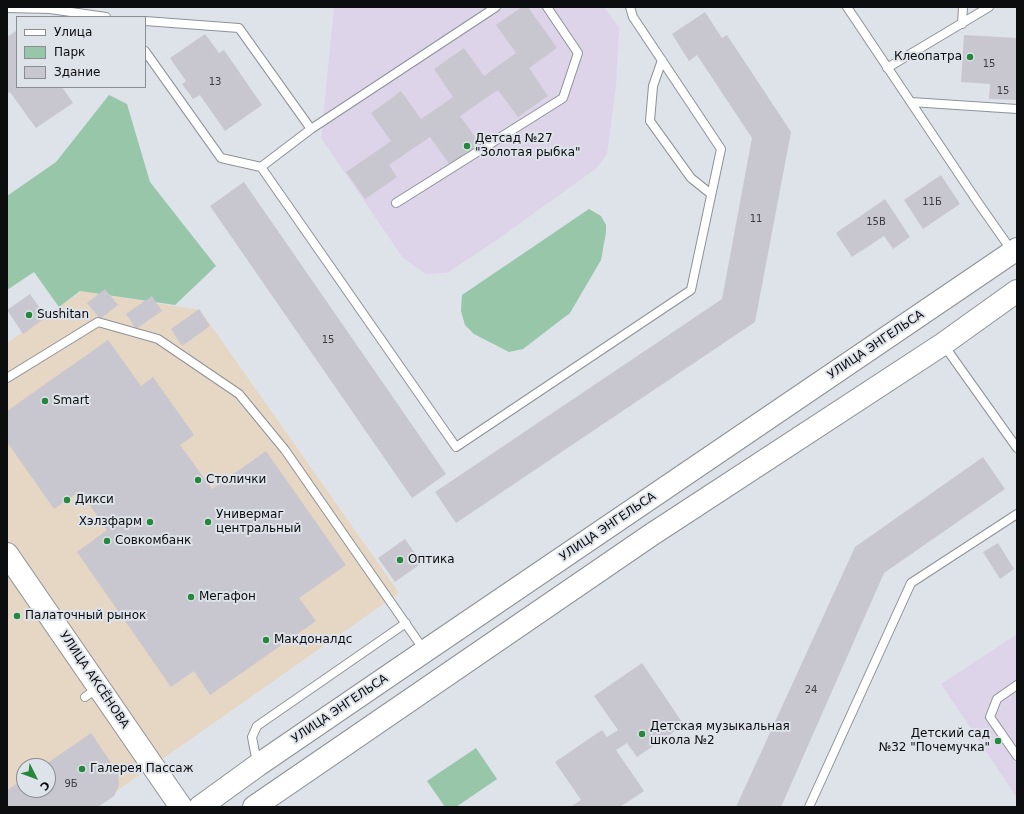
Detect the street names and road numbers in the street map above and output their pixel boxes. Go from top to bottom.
street label: УЛИЦА ЭНГЕЛЬСА [825,307,927,383]
street label: УЛИЦА ЭНГЕЛЬСА [557,489,659,565]
street label: УЛИЦА АКСЁНОВА [56,629,132,731]
street label: УЛИЦА ЭНГЕЛЬСА [289,671,391,747]

